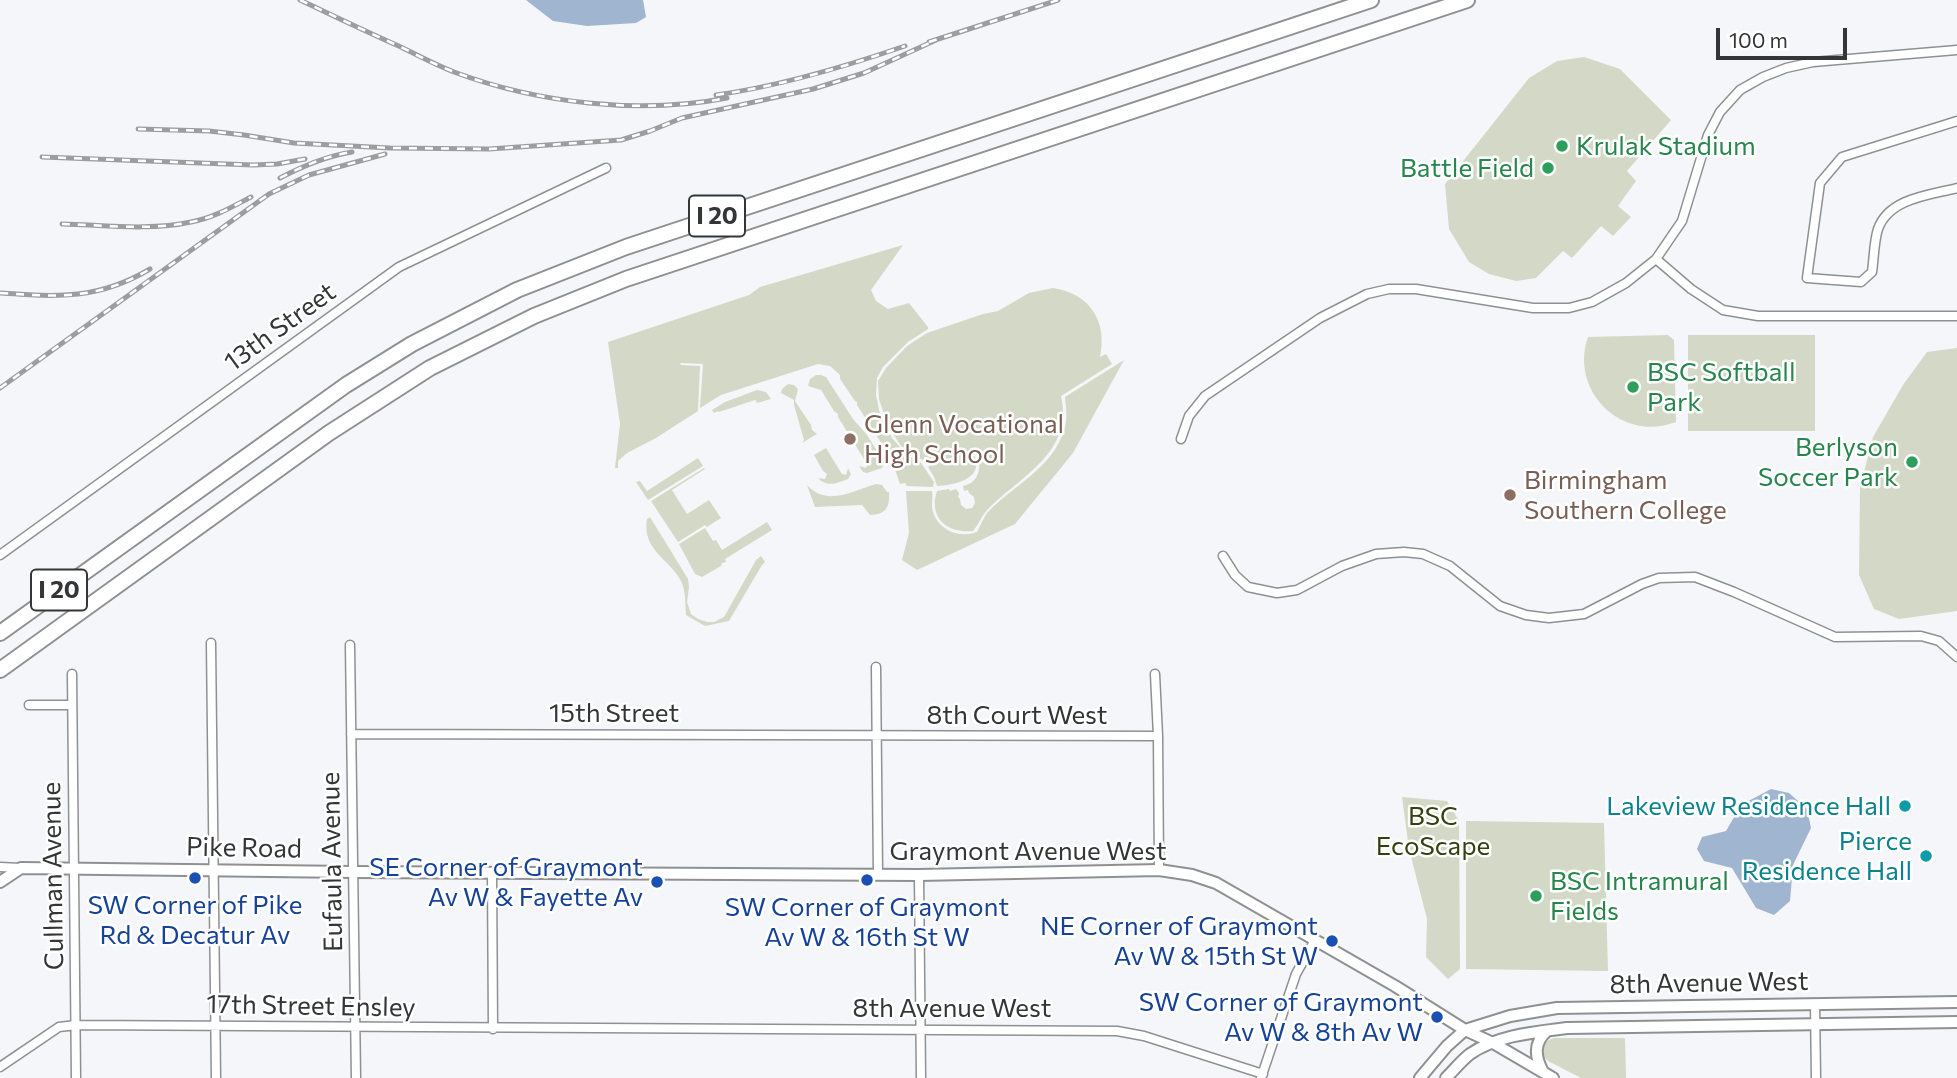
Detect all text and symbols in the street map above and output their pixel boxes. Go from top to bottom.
scale bar [1719,14,1850,58]
text: 100 m [1729,27,1788,52]
place label: Krulak Stadium [1576,130,1756,162]
marker: Krulak Stadium [1554,138,1570,154]
place label: Battle Field [1400,152,1534,184]
marker: Battle Field [1540,160,1556,176]
road number: I 20 [689,196,745,236]
street label: 13th Street [218,276,342,378]
place label: BSC Softball Park [1647,356,1796,418]
marker: BSC Softball Park [1625,379,1641,395]
place label: Glenn Vocational High School [864,408,1064,470]
marker: Glenn Vocational High School [842,431,858,447]
place label: Berlyson Soccer Park [1758,431,1898,492]
marker: Berlyson Soccer Park [1904,454,1920,470]
place label: Birmingham Southern College [1524,464,1727,526]
marker: Birmingham Southern College [1502,487,1518,503]
road number: I 20 [31,570,87,610]
street label: 15th Street [549,697,679,729]
street label: 8th Court West [926,699,1108,731]
street label: Eufaula Avenue [315,772,349,952]
street label: Cullman Avenue [36,782,70,970]
place label: Lakeview Residence Hall [1606,790,1891,822]
marker: Lakeview Residence Hall [1897,798,1913,814]
park label: BSC EcoScape [1376,800,1490,862]
place label: Pierce Residence Hall [1742,825,1912,886]
street label: Pike Road [186,831,302,865]
street label: Graymont Avenue West [889,835,1167,867]
marker: Pierce Residence Hall [1918,848,1934,864]
place label: SE Corner of Graymont Av W & Fayette Av [369,851,643,912]
place label: BSC Intramural Fields [1550,865,1729,926]
marker: SW Corner of Pike Rd & Decatur Av [187,870,203,886]
marker: SW Corner of Graymont Av W & 16th St W [859,872,875,888]
marker: SE Corner of Graymont Av W & Fayette Av [649,874,665,890]
marker: BSC Intramural Fields [1528,888,1544,904]
place label: SW Corner of Pike Rd & Decatur Av [88,889,302,950]
place label: SW Corner of Graymont Av W & 16th St W [725,891,1009,953]
place label: NE Corner of Graymont Av W & 15th St W [1040,910,1318,972]
marker: NE Corner of Graymont Av W & 15th St W [1324,933,1340,949]
street label: 8th Avenue West [1609,966,1809,1000]
place label: SW Corner of Graymont Av W & 8th Av W [1139,986,1423,1048]
street label: 17th Street Ensley [206,989,416,1023]
street label: 8th Avenue West [853,992,1051,1024]
marker: SW Corner of Graymont Av W & 8th Av W [1429,1009,1445,1025]

